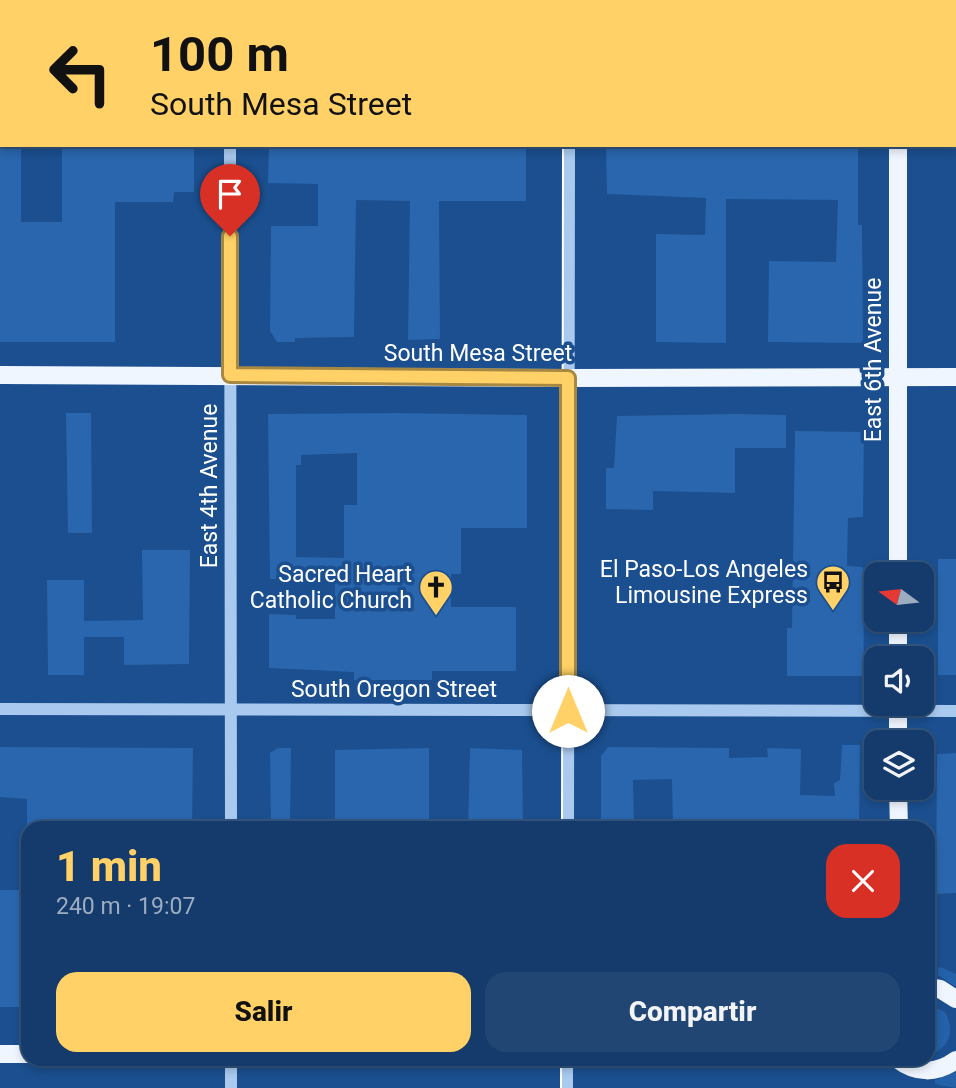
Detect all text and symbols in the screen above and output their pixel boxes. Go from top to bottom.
text: 100 m [150,26,289,83]
icon: left [35,28,126,119]
text: South Mesa Street [150,85,412,123]
pin [200,164,260,236]
icon: arrive [211,175,249,213]
street label: East 6th Avenue [860,278,887,442]
street label: South Mesa Street [384,340,572,367]
street label: East 4th Avenue [196,404,223,568]
place label: El Paso-Los Angeles Limousine Express [600,556,808,609]
place label: Sacred Heart Catholic Church [250,561,412,614]
north arrow [864,562,934,632]
map controls [864,562,934,800]
bus stop icon: El Paso-Los Angeles Limousine Express [814,563,852,612]
church icon: Sacred Heart Catholic Church [417,568,455,617]
button: sound [864,646,934,716]
position arrow [531,674,605,748]
street label: South Oregon Street [291,676,497,703]
button: layers [864,730,934,800]
text: 1 min [56,842,162,891]
button: close [826,844,900,918]
text: 240 m · 19:07 [56,893,195,920]
button: Salir [56,972,471,1052]
button: Compartir [485,972,900,1052]

